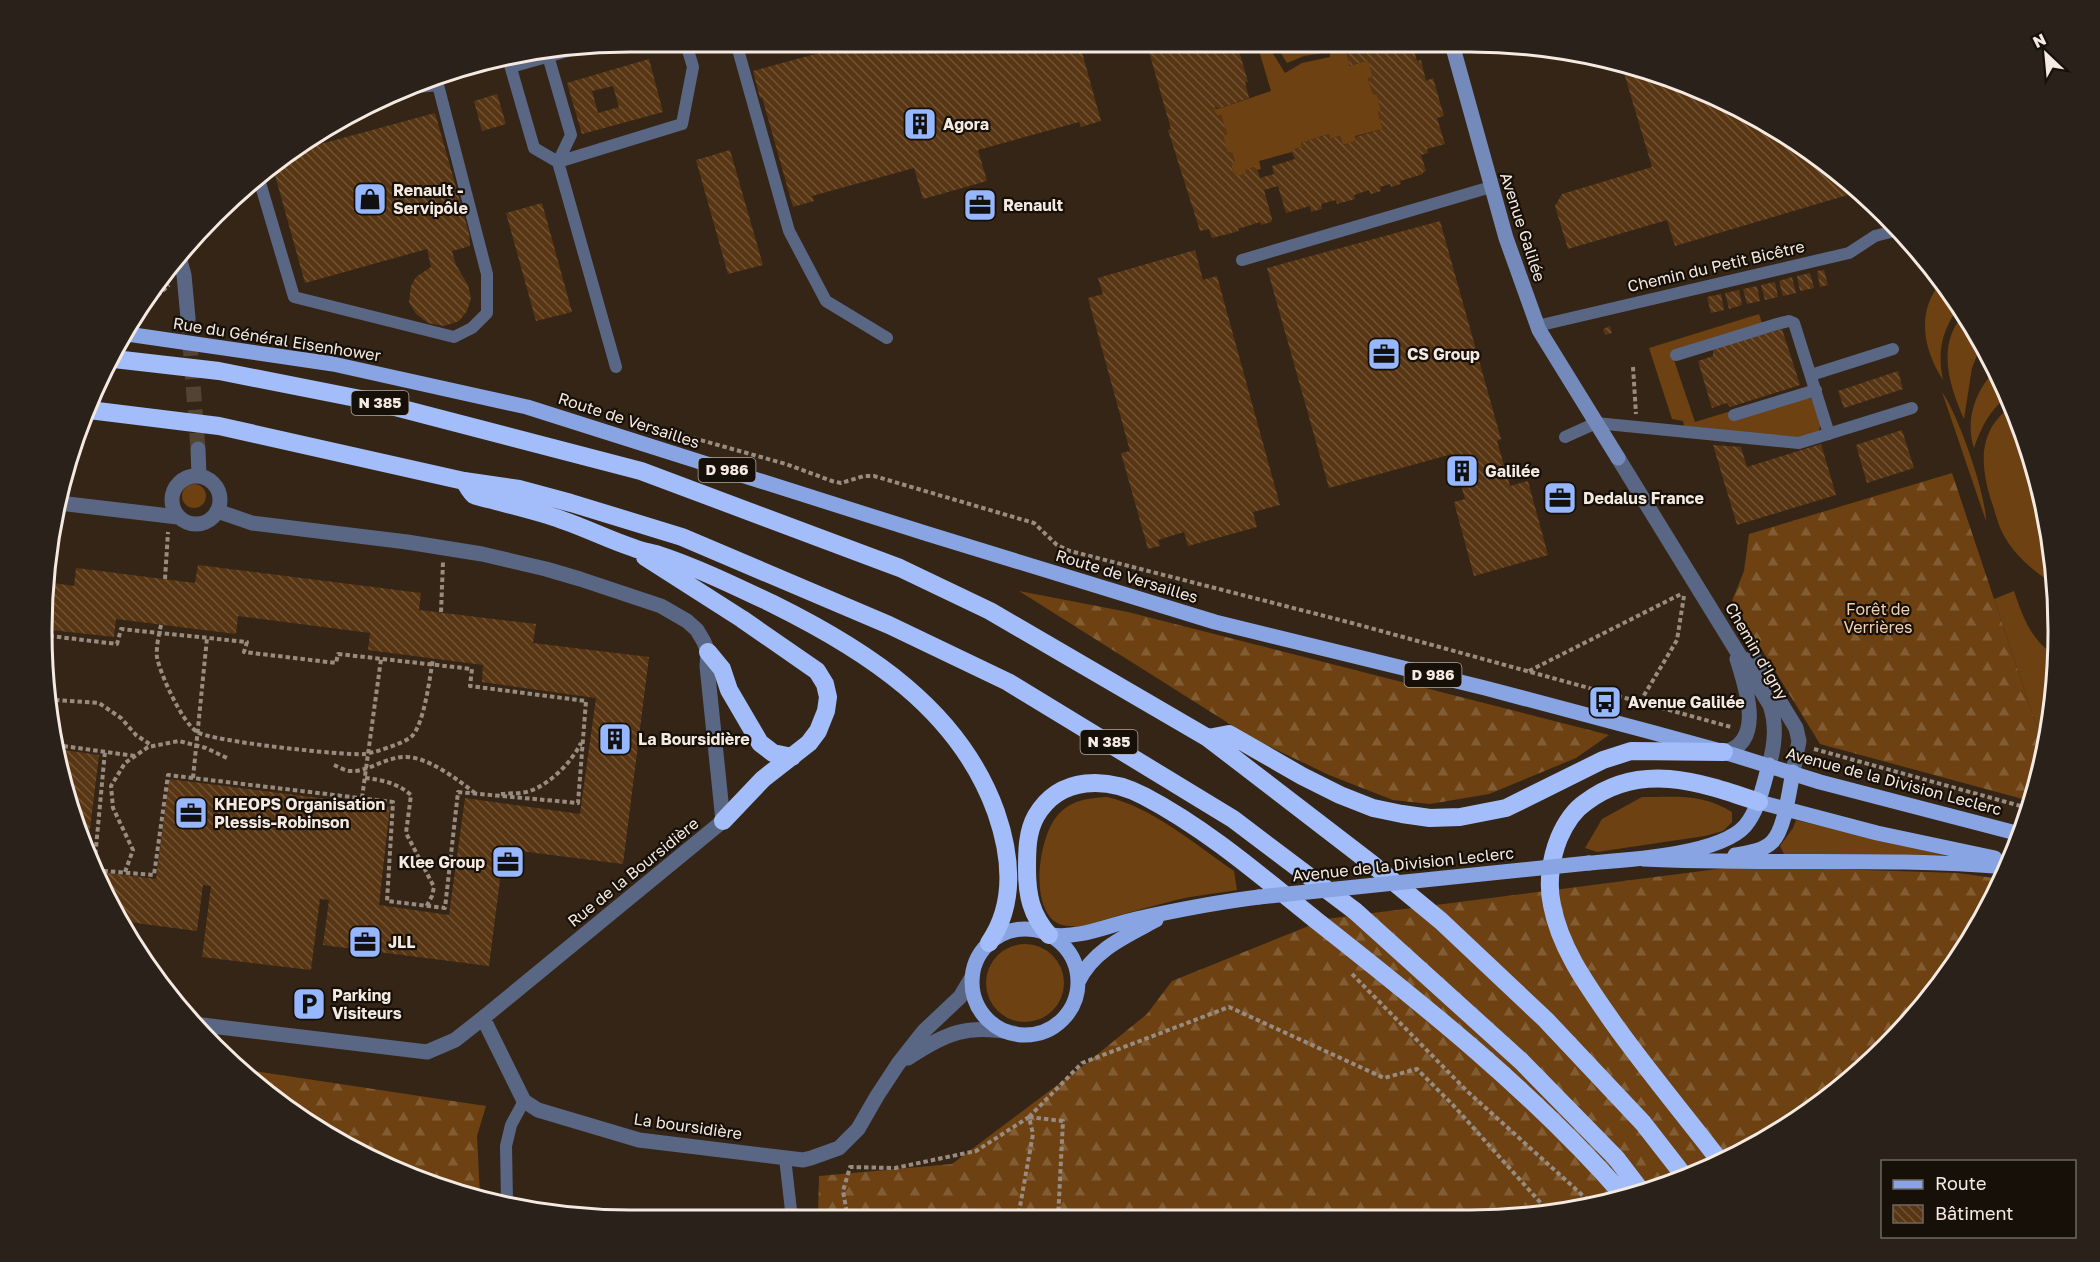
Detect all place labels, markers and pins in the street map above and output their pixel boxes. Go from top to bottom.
building icon: Agora [902,106,938,142]
place label: Agora [943,114,989,134]
place label: Renault - Servipôle [393,180,468,218]
shop icon: Renault - Servipôle [352,181,388,217]
office icon: Renault [962,187,998,223]
place label: Renault [1003,195,1063,215]
office icon: CS Group [1366,336,1402,372]
place label: CS Group [1407,344,1480,364]
building icon: Galilée [1444,453,1480,489]
place label: Galilée [1485,461,1540,481]
office icon: Dedalus France [1542,480,1578,516]
place label: Dedalus France [1583,488,1704,508]
bus stop icon: Avenue Galilée [1587,684,1623,720]
place label: Avenue Galilée [1628,692,1745,712]
building icon: La Boursidière [597,721,633,757]
place label: La Boursidière [638,729,750,749]
place label: KHEOPS Organisation Plessis-Robinson [214,794,385,832]
office icon: KHEOPS Organisation Plessis-Robinson [173,795,209,831]
office icon: Klee Group [490,844,526,880]
place label: Klee Group [399,852,485,872]
office icon: JLL [347,924,383,960]
place label: JLL [388,932,415,952]
place label: Parking Visiteurs [332,985,402,1023]
parking icon: Parking Visiteurs [291,986,327,1022]

